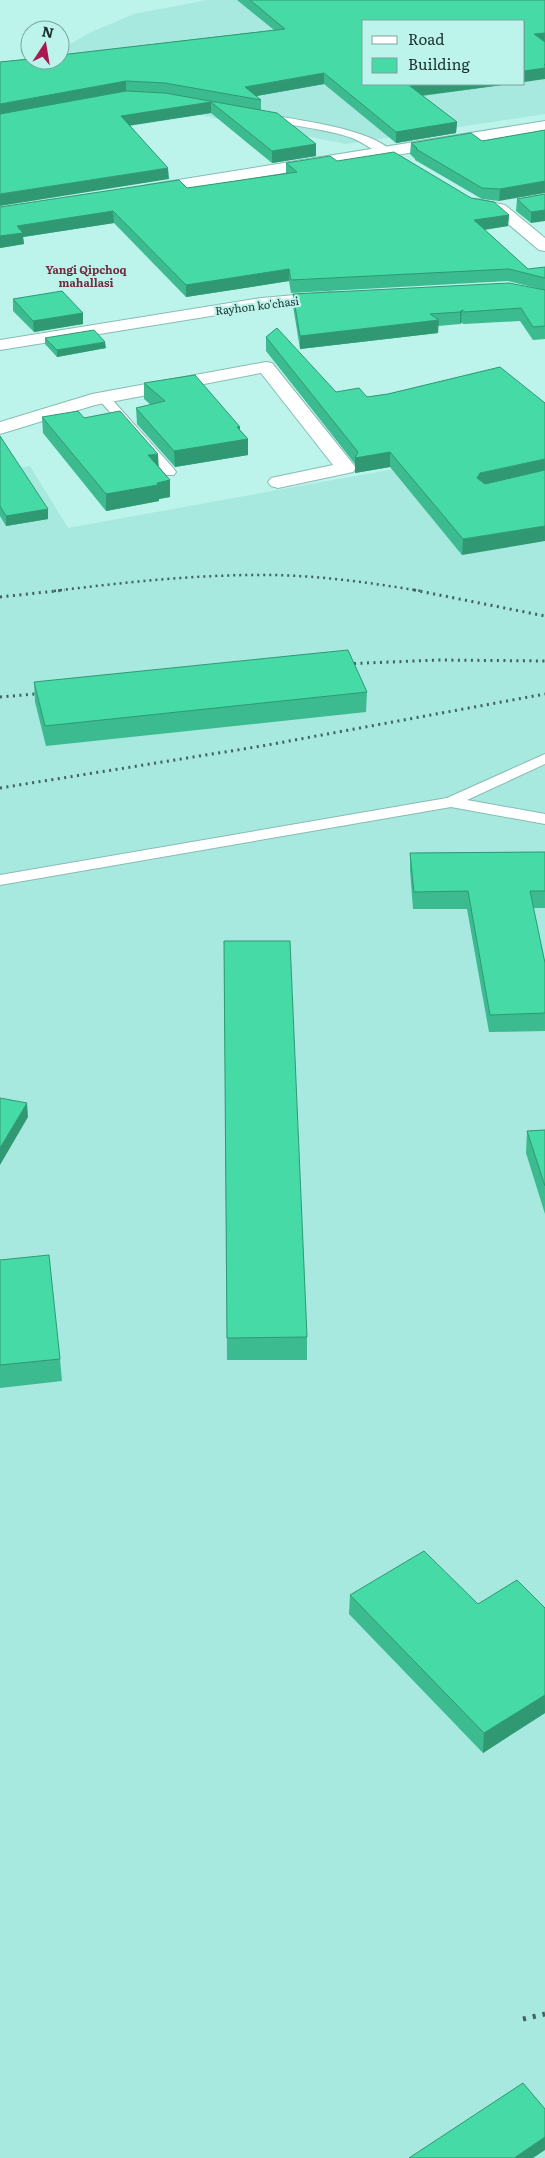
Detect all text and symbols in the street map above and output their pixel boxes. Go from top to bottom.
north arrow [20,20,70,70]
text: N [40,20,56,42]
legend [362,20,525,85]
text: Road [408,27,444,50]
text: Building [408,52,470,75]
district label: Yangi Qipchoq mahallasi [45,261,127,290]
street label: Rayhon ko'chasi [214,292,300,318]

